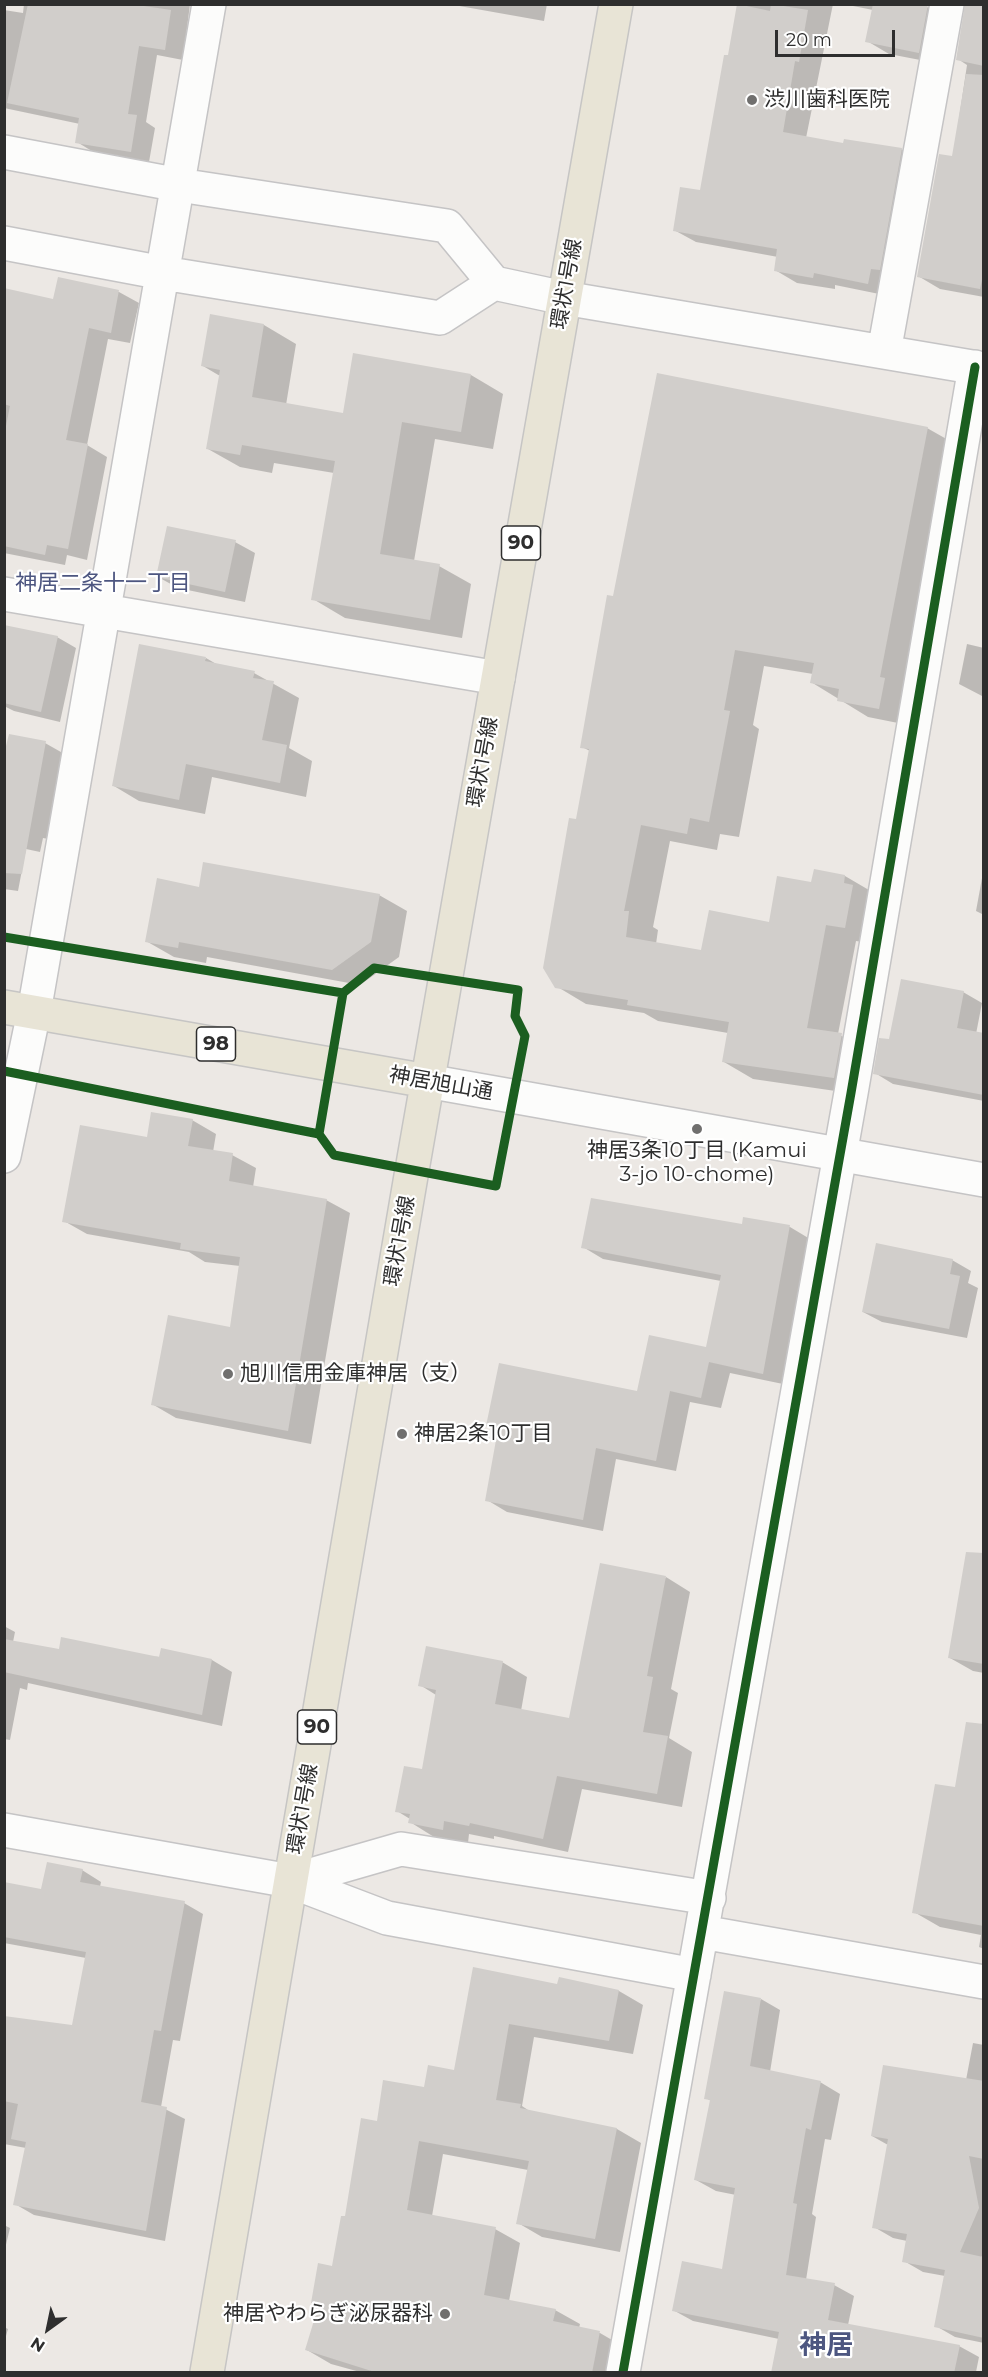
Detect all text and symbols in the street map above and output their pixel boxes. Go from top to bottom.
scale bar [778,18,898,56]
text: 20 m [786,29,832,51]
place label: 渋川歯科医院 [764,87,890,113]
marker: 渋川歯科医院 [745,93,759,107]
street label: 環状1号線 [547,237,587,331]
road number: 90 [502,526,540,560]
district label: 神居二条十一丁目 [15,571,191,597]
street label: 環状1号線 [463,715,503,809]
road number: 98 [196,1027,236,1061]
street label: 神居旭山通 [387,1062,495,1106]
marker: 神居3条10丁目 (Kamui 3-jo 10-chome) [690,1122,704,1136]
place label: 神居3条10丁目 (Kamui 3-jo 10-chome) [587,1138,807,1188]
street label: 環状1号線 [380,1194,420,1288]
place label: 旭川信用金庫神居（支） [240,1361,471,1387]
marker: 旭川信用金庫神居（支） [221,1367,235,1381]
place label: 神居2条10丁目 [414,1421,552,1447]
marker: 神居2条10丁目 [395,1427,409,1441]
road number: 90 [298,1710,336,1744]
street label: 環状1号線 [283,1762,323,1856]
north arrow [18,2299,78,2359]
place label: 神居やわらぎ泌尿器科 [223,2301,433,2327]
marker: 神居やわらぎ泌尿器科 [438,2307,452,2321]
district label: 神居 [799,2330,853,2362]
text: N [27,2333,49,2356]

